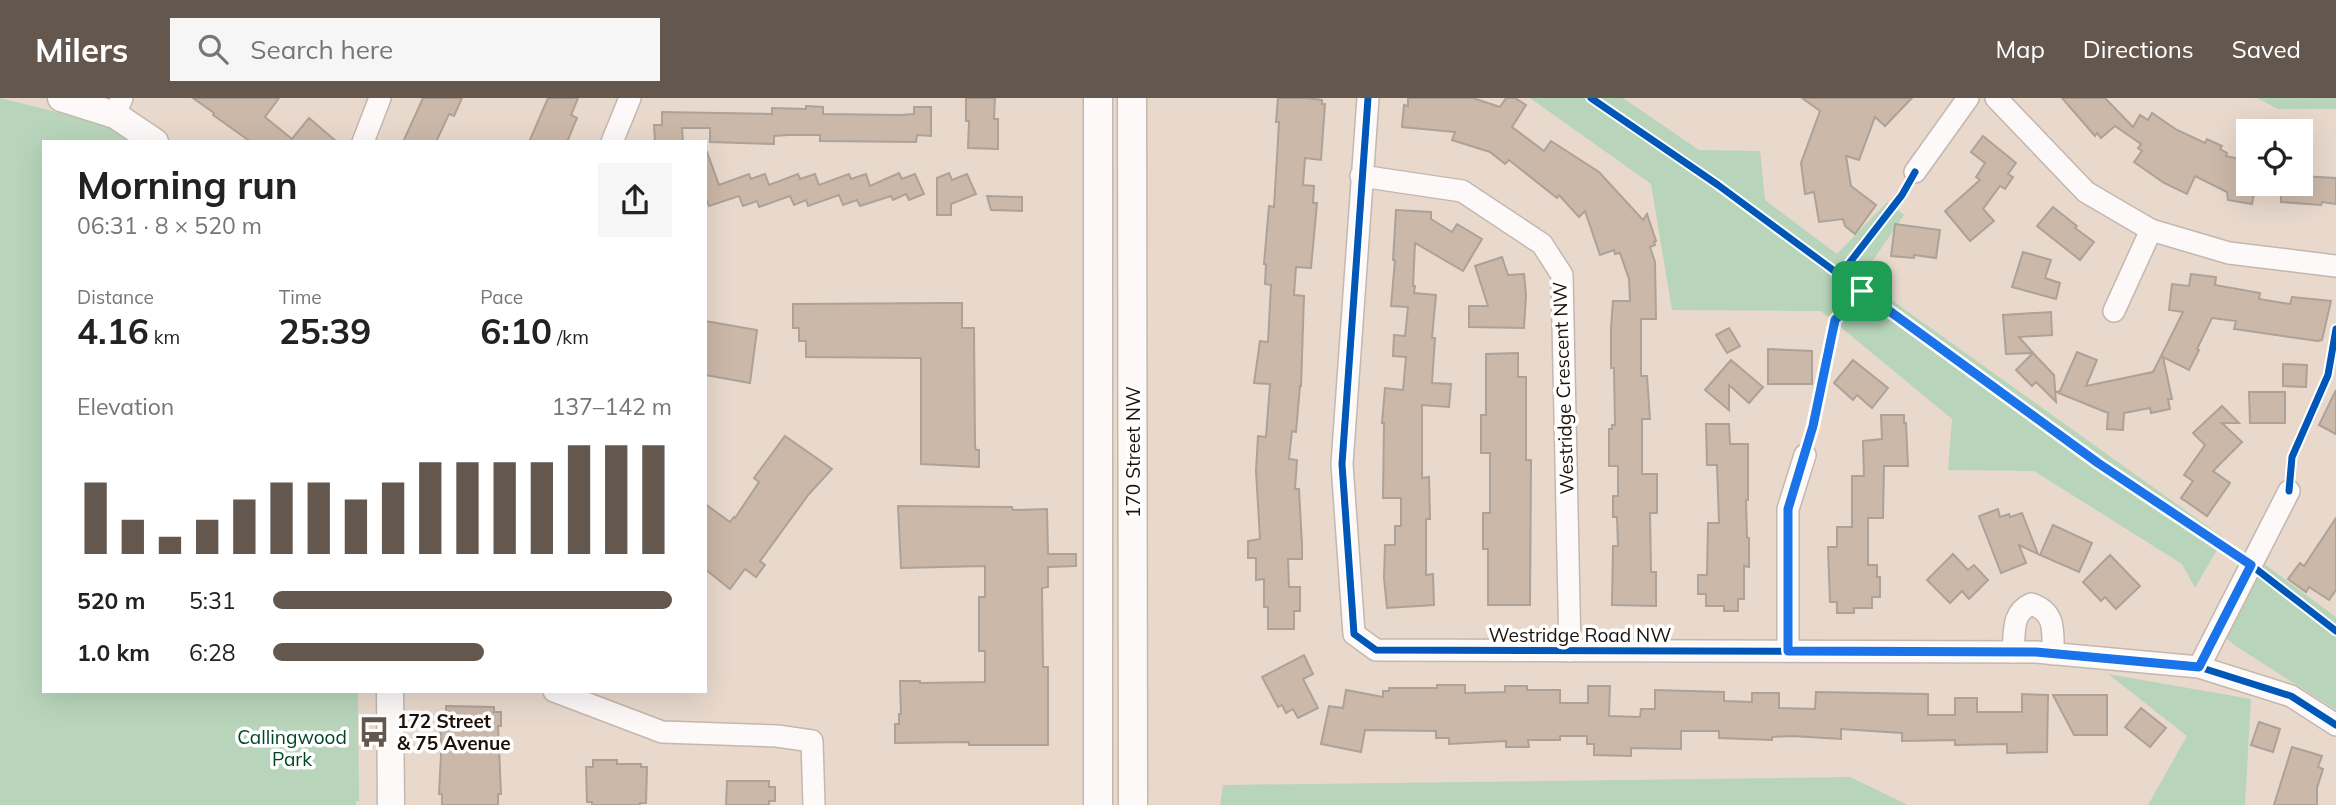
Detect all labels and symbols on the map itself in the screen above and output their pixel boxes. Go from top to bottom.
pin [1832,261,1892,321]
street label: Westridge Crescent NW [1547,281,1579,495]
street label: 170 Street NW [1121,386,1145,518]
street label: Westridge Road NW [1489,623,1671,647]
place label: 172 Street & 75 Avenue [397,709,511,755]
bus stop icon: 172 Street & 75 Avenue [357,715,391,749]
park label: Callingwood Park [237,725,347,771]

